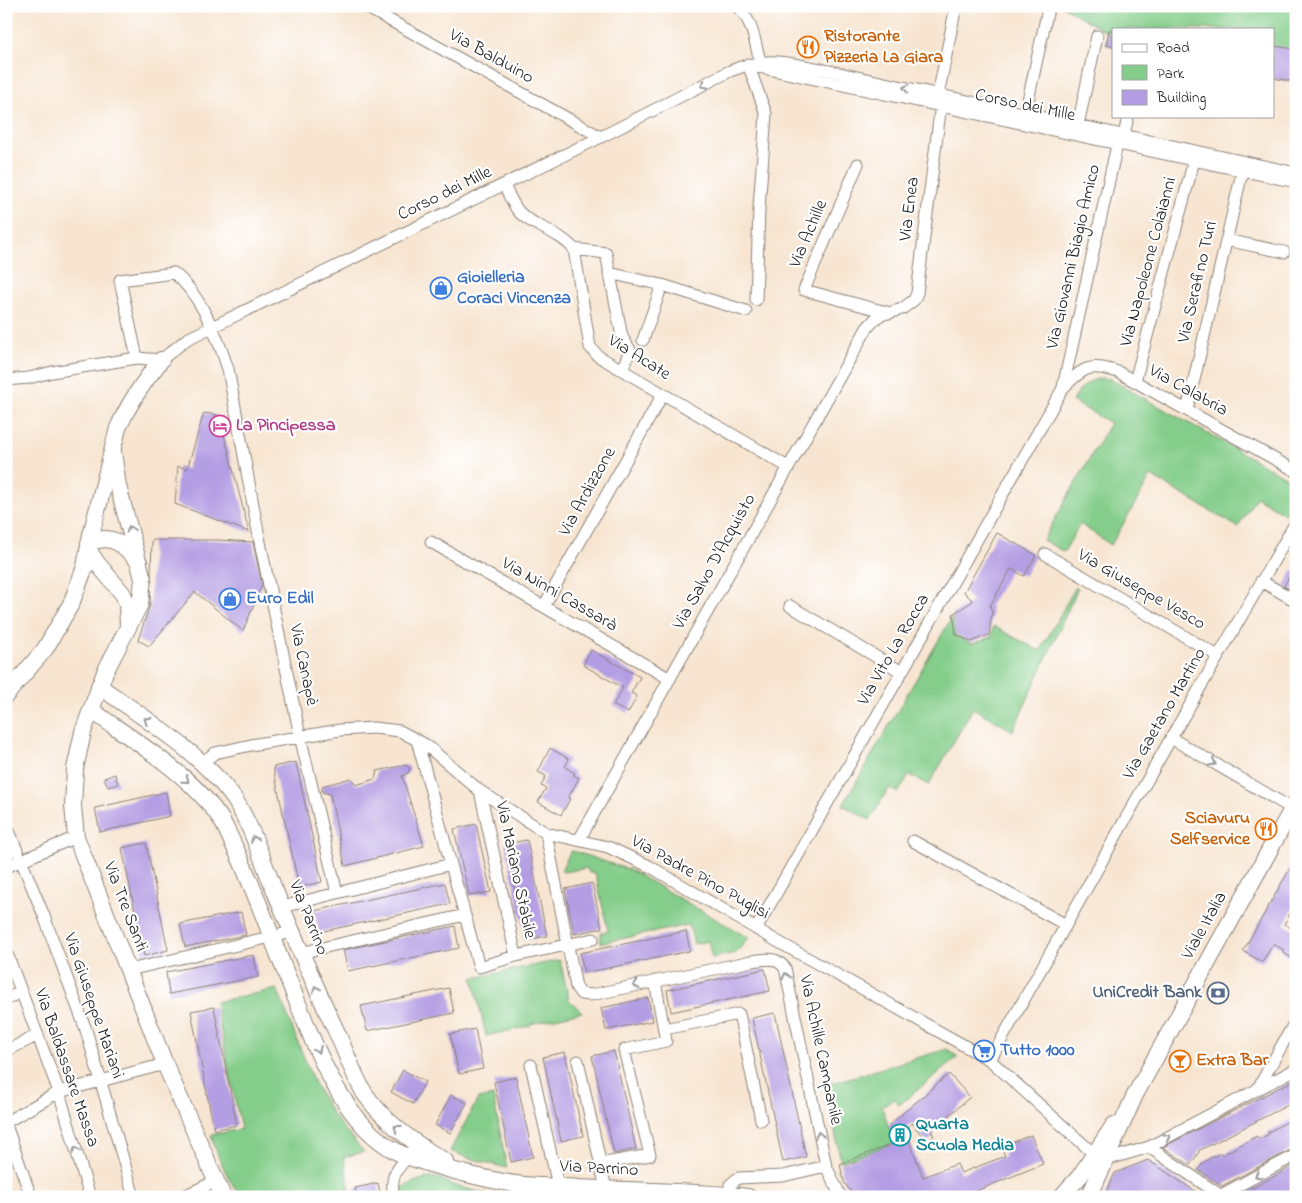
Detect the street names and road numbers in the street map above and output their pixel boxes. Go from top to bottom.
street label: Via Balduino [443,22,538,91]
street label: Corso dei Mille [972,83,1079,130]
street label: Corso dei Mille [393,160,497,228]
street label: Via Giovanni Biagio Amico [1040,162,1109,353]
street label: Via Napoleone Colaianni [1114,174,1184,351]
street label: Via Enea [893,175,927,244]
street label: Via Achille [783,195,835,273]
street label: Via Serafino Turi [1171,218,1225,346]
street label: Via Acate [602,328,676,388]
street label: Via Calabria [1143,358,1232,424]
street label: Via Ardizzone [552,442,624,542]
street label: Via Salvo D'Acquisto [666,489,763,635]
street label: Via Giuseppe Vesco [1071,542,1210,637]
street label: Via Ninni Cassarà [495,551,622,639]
street label: Via Vito La Rocca [851,589,937,712]
street label: Via Canapè [281,621,325,709]
street label: Via Gaetano Martino [1116,643,1213,786]
street label: Via Mariano Stabile [488,798,542,942]
street label: Via Padre Pino Puglisi [625,829,774,928]
street label: Via Tre Santi [96,857,154,956]
street label: Via Parrino [281,876,335,959]
street label: Viale Italia [1175,887,1234,965]
street label: Via Giuseppe Mariani [56,929,130,1082]
street label: Via Achille Campanile [791,972,849,1128]
street label: Via Baldassare Massa [26,984,105,1151]
street label: Via Parrino [558,1154,639,1184]

